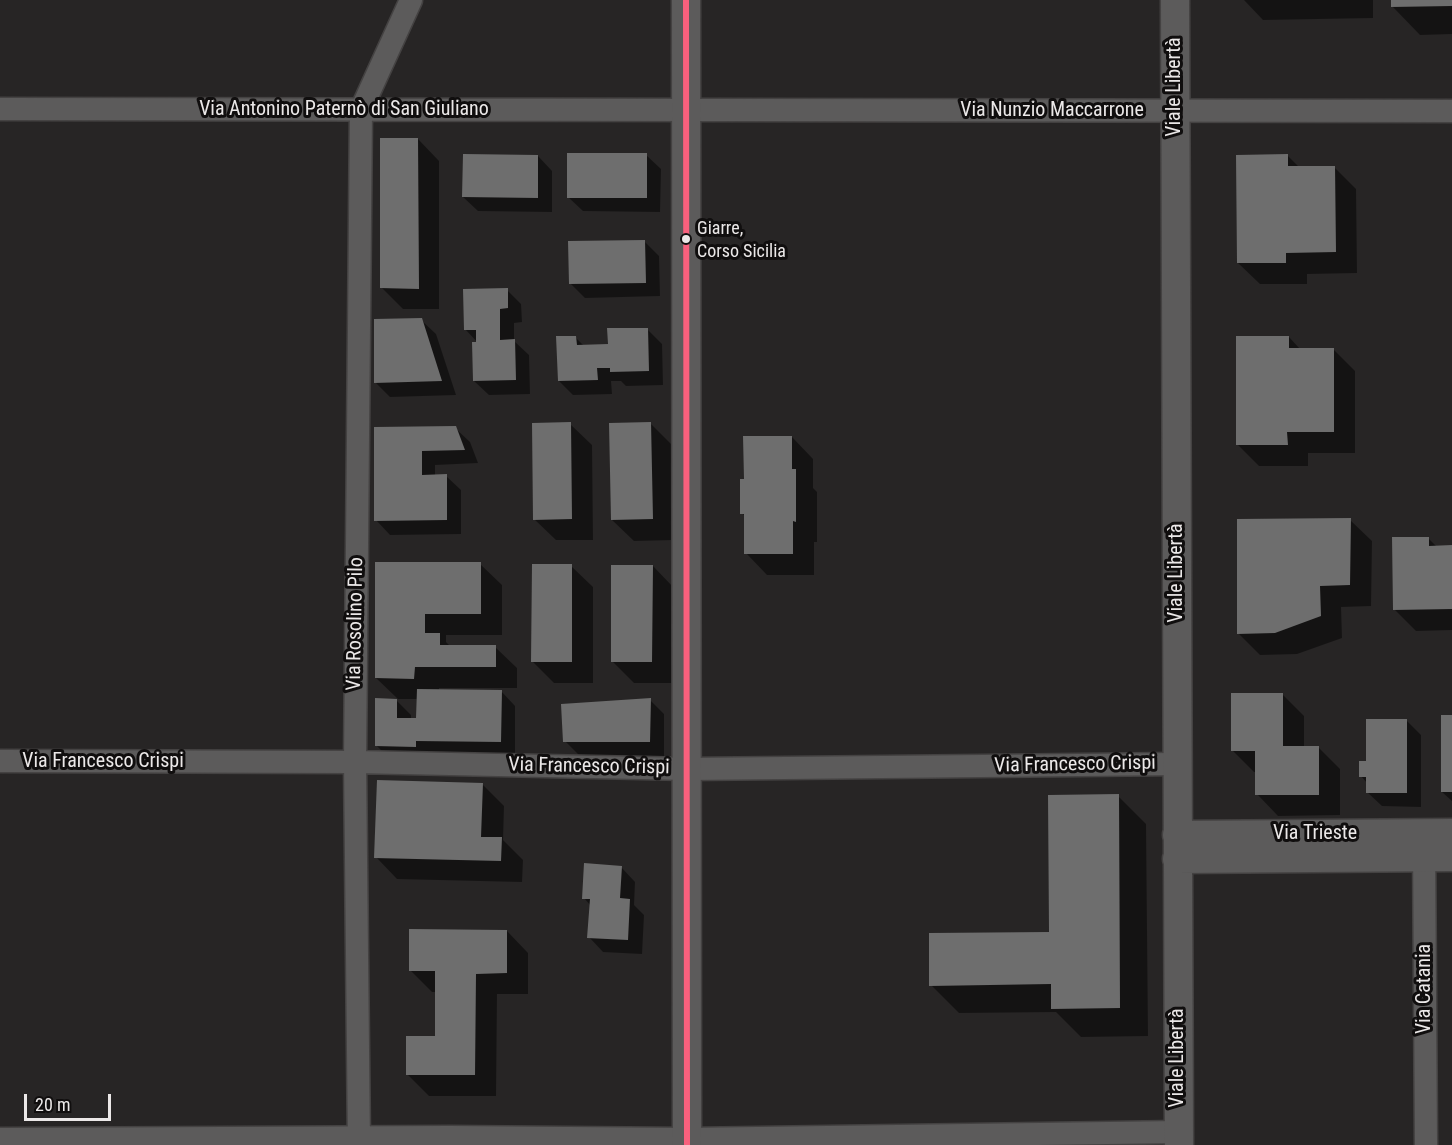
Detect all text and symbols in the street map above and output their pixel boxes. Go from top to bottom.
street label: Viale Libertà [1163,37,1187,137]
street label: Via Antonino Paternò di San Giuliano [199,98,489,122]
street label: Via Nunzio Maccarrone [960,99,1144,123]
place label: Giarre, Corso Sicilia [697,218,786,260]
marker: Giarre, Corso Sicilia [680,233,692,245]
street label: Viale Libertà [1165,523,1189,623]
street label: Via Rosolino Pilo [343,557,369,691]
street label: Via Francesco Crispi [22,750,184,774]
street label: Via Francesco Crispi [994,752,1156,778]
street label: Via Francesco Crispi [508,754,670,780]
street label: Via Trieste [1273,822,1357,846]
street label: Via Catania [1413,944,1437,1034]
street label: Viale Libertà [1166,1008,1190,1108]
scale bar [27,1082,114,1120]
text: 20 m [35,1094,70,1115]

